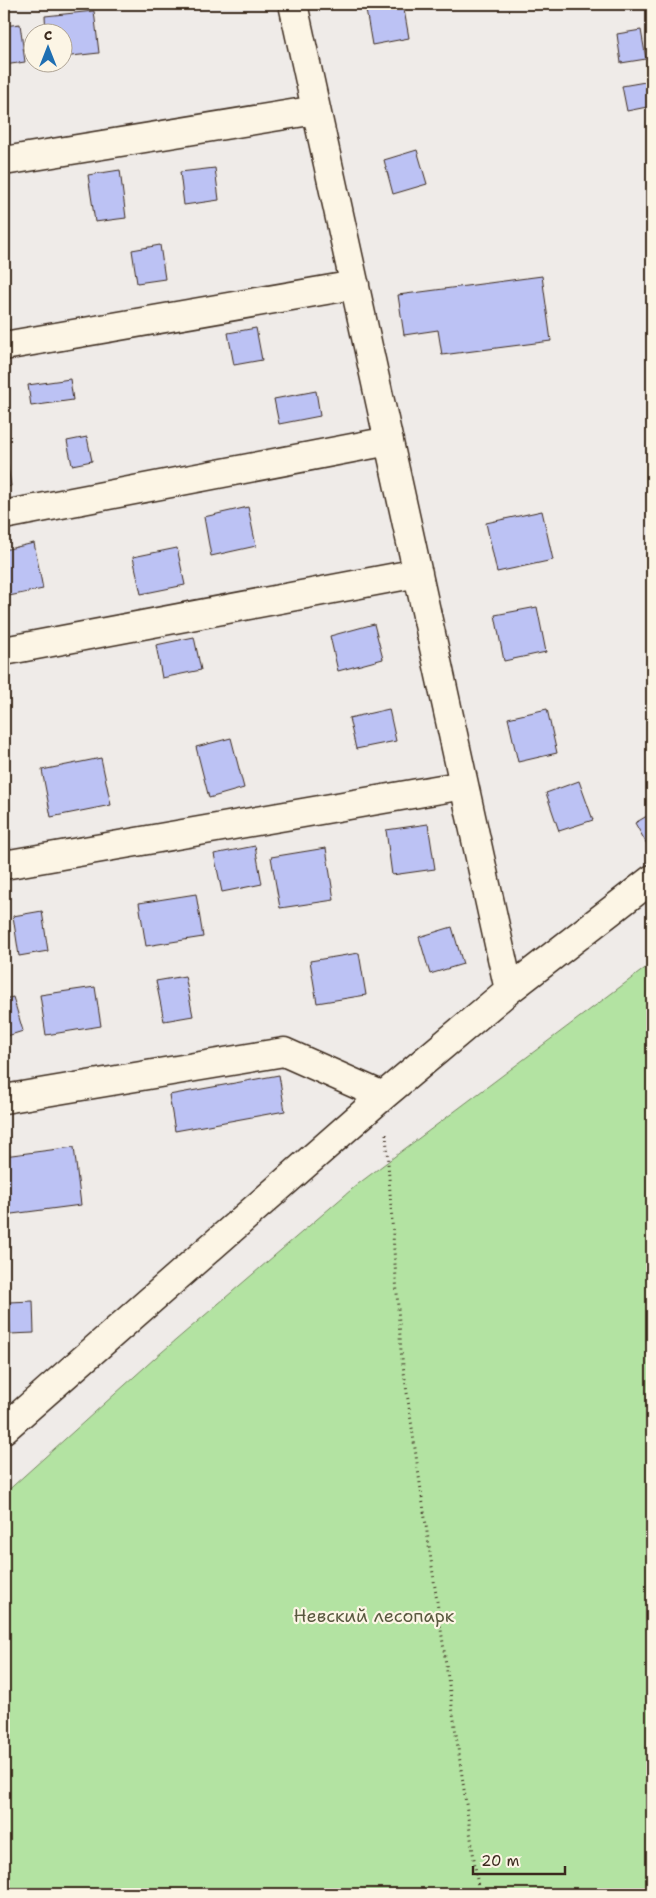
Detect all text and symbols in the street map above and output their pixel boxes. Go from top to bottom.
north arrow [22,22,72,72]
text: С [44,26,52,44]
park label: Невский лесопарк [294,1604,455,1628]
scale bar [473,1843,566,1875]
text: 20 m [481,1851,520,1871]

